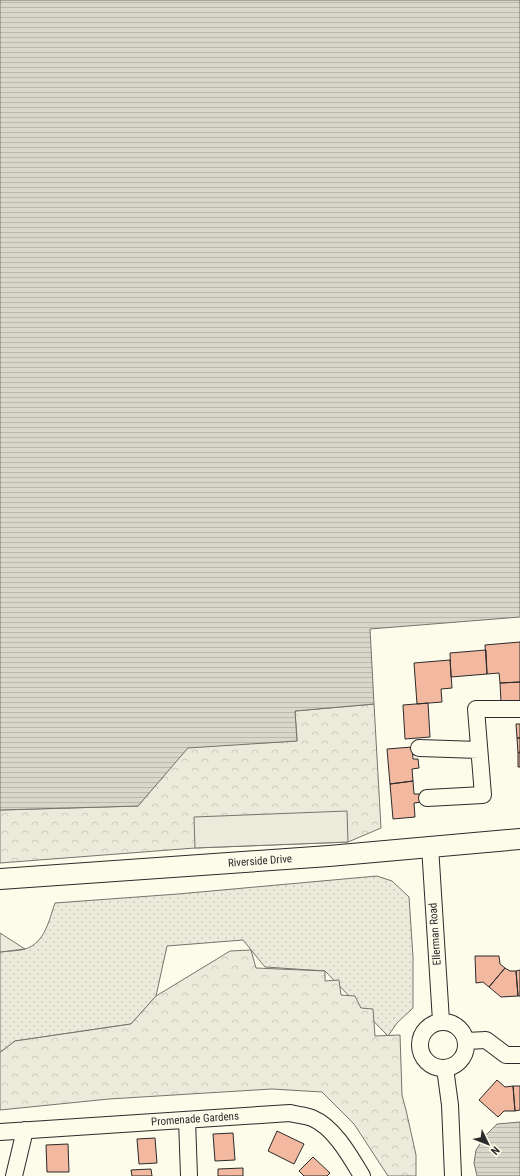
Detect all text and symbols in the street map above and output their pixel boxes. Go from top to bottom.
street label: Riverside Drive [228,852,292,870]
street label: Ellerman Road [426,902,444,966]
street label: Promenade Gardens [151,1109,239,1129]
north arrow [468,1124,508,1164]
text: N [488,1144,502,1158]

